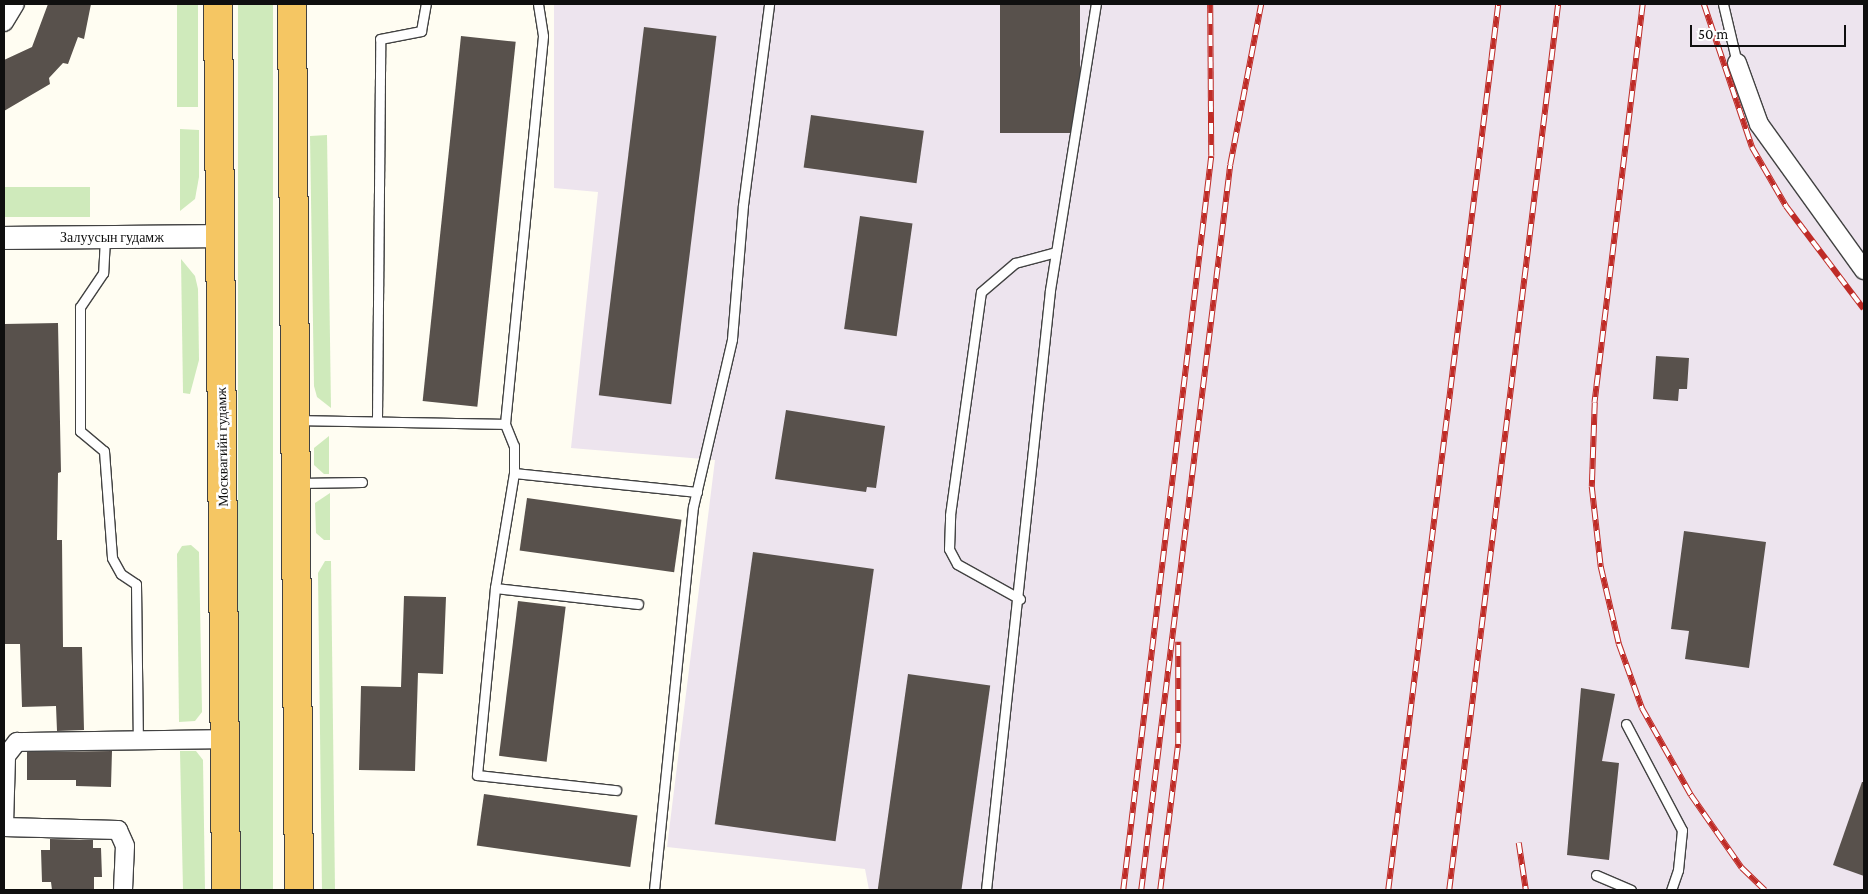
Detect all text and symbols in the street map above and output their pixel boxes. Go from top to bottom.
scale bar [1693,15,1849,47]
text: 50 m [1698,26,1728,42]
street label: Залуусын гудамж [60,229,164,245]
street label: Москвагийн гудамж [213,387,231,507]

